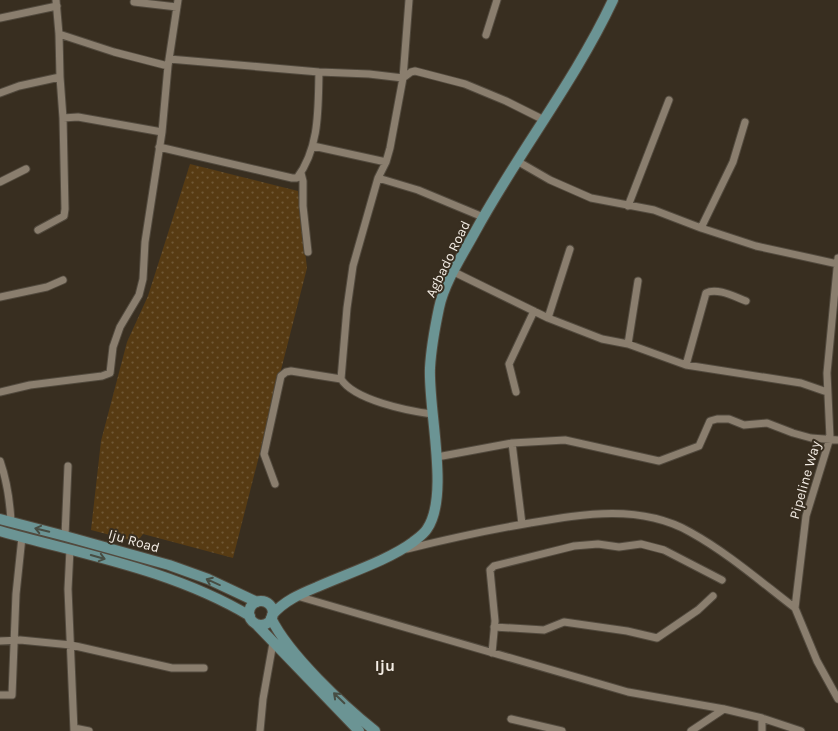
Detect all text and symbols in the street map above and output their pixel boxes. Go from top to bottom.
street label: Agbado Road [422,218,474,300]
street label: Pipeline Way [786,438,824,521]
one-way arrow [34,525,50,534]
street label: Iju Road [106,526,162,556]
one-way arrow [89,552,105,562]
one-way arrow [206,576,221,586]
district label: Iju [375,656,395,675]
one-way arrow [333,692,345,704]

